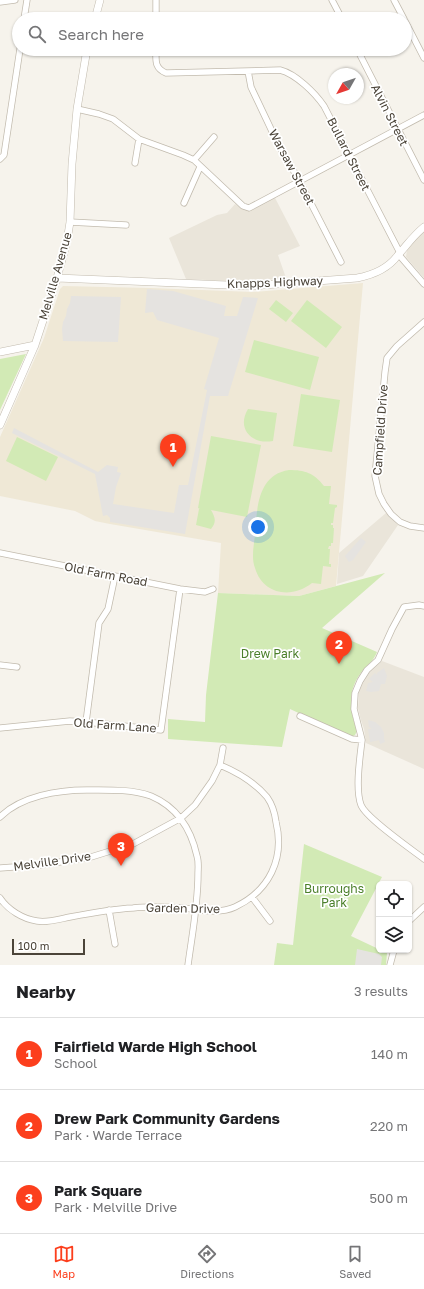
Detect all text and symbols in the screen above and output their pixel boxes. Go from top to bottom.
search box [12,12,412,56]
icon: search [26,23,48,45]
text: Search here [58,25,144,43]
north arrow [328,68,364,104]
street label: Alvin Street [368,82,412,149]
street label: Bullard Street [324,115,374,193]
street label: Warsaw Street [266,126,318,208]
street label: Melville Avenue [35,230,75,322]
street label: Knapps Highway [227,273,324,291]
street label: Campfield Drive [369,384,391,476]
pin: 1 [160,434,186,467]
your location [248,517,268,537]
street label: Old Farm Road [63,559,149,589]
pin: 2 [326,631,352,664]
park label: Drew Park [241,646,299,661]
street label: Old Farm Lane [73,715,157,735]
pin: 3 [108,833,134,866]
street label: Melville Drive [12,848,92,874]
park label: Burroughs Park [304,881,364,910]
map controls [376,881,412,953]
button: locate [376,881,412,917]
street label: Garden Drive [146,900,220,916]
button: layers [376,917,412,953]
scale bar [12,937,85,956]
text: 100 m [18,939,49,952]
text: Nearby [16,981,76,1002]
text: 3 results [354,983,408,999]
text: Fairfield Warde High School [54,1037,257,1055]
text: 1 [26,1046,32,1062]
text: 140 m [371,1046,408,1062]
text: School [54,1055,97,1071]
text: Drew Park Community Gardens [54,1109,280,1127]
text: 2 [25,1118,33,1134]
text: 220 m [370,1118,408,1134]
text: Park · Warde Terrace [54,1127,182,1143]
text: Park Square [54,1181,142,1199]
text: 3 [25,1190,33,1206]
text: 500 m [370,1190,408,1206]
text: Park · Melville Drive [54,1199,177,1215]
tab: Map [53,1243,75,1280]
tab: Directions [180,1243,234,1280]
tab: Saved [339,1243,371,1280]

